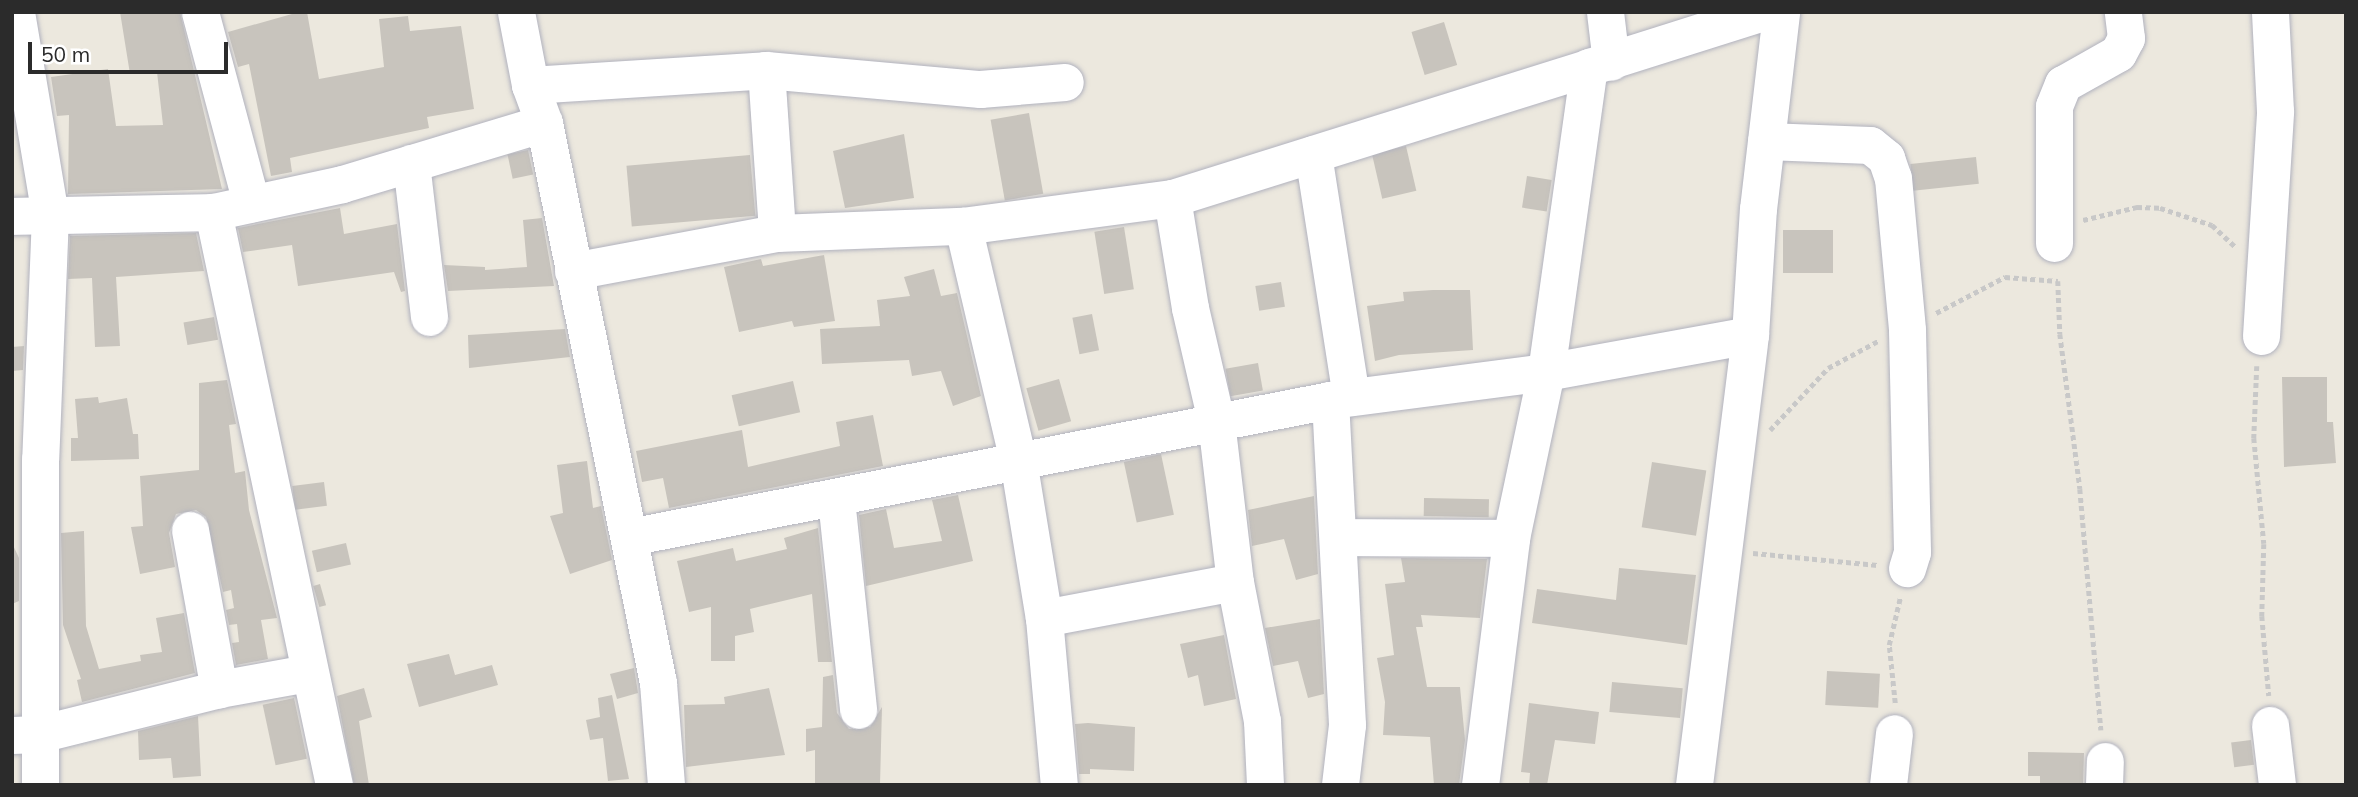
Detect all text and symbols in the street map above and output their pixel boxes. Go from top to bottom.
scale bar [32,28,231,72]
text: 50 m [41,41,90,67]

